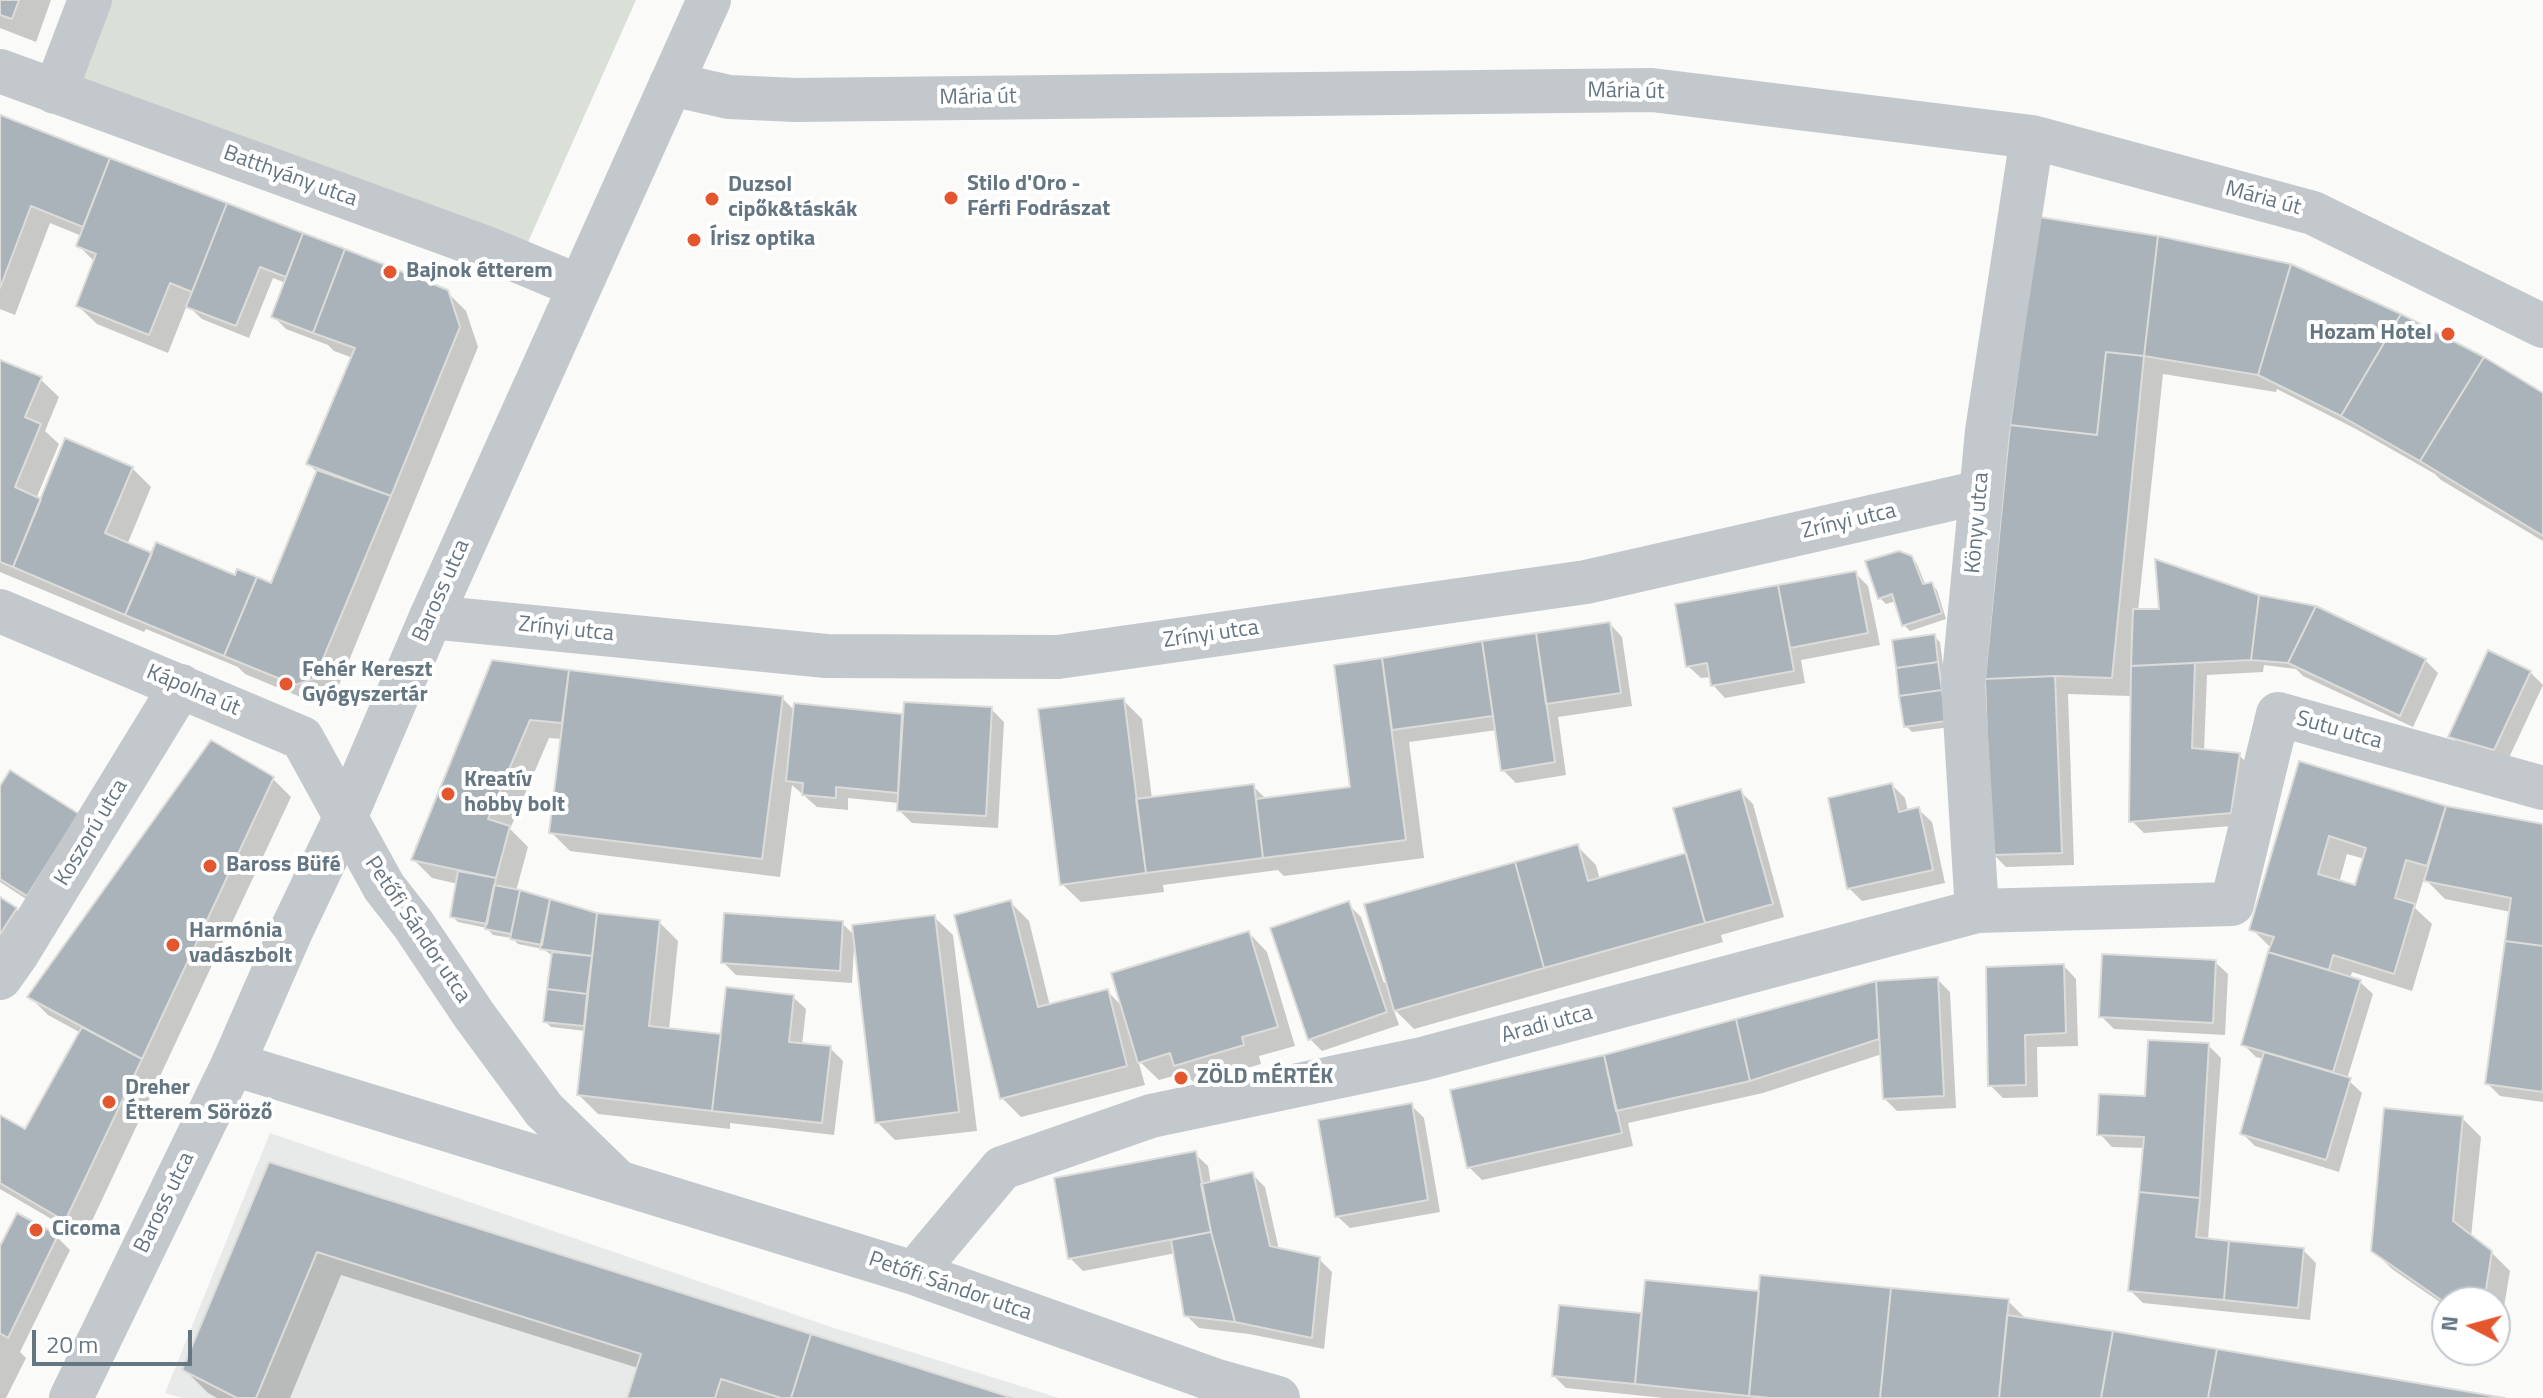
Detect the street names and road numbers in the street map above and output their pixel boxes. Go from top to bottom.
street label: Mária út [1587,78,1665,106]
street label: Mária út [939,84,1017,112]
street label: Batthyány utca [220,141,360,213]
street label: Mária út [2222,176,2304,222]
street label: Könyv utca [1960,471,1996,575]
street label: Zrínyi utca [1799,498,1899,546]
street label: Baross utca [408,536,476,646]
street label: Zrínyi utca [517,612,615,648]
street label: Zrínyi utca [1162,615,1260,655]
street label: Kápolna út [142,660,244,722]
street label: Sutu utca [2293,706,2385,756]
street label: Koszorú utca [50,775,134,891]
street label: Petőfi Sándor utca [358,852,476,1008]
street label: Aradi utca [1499,1000,1595,1050]
street label: Baross utca [129,1148,201,1258]
street label: Petőfi Sándor utca [865,1247,1035,1327]

